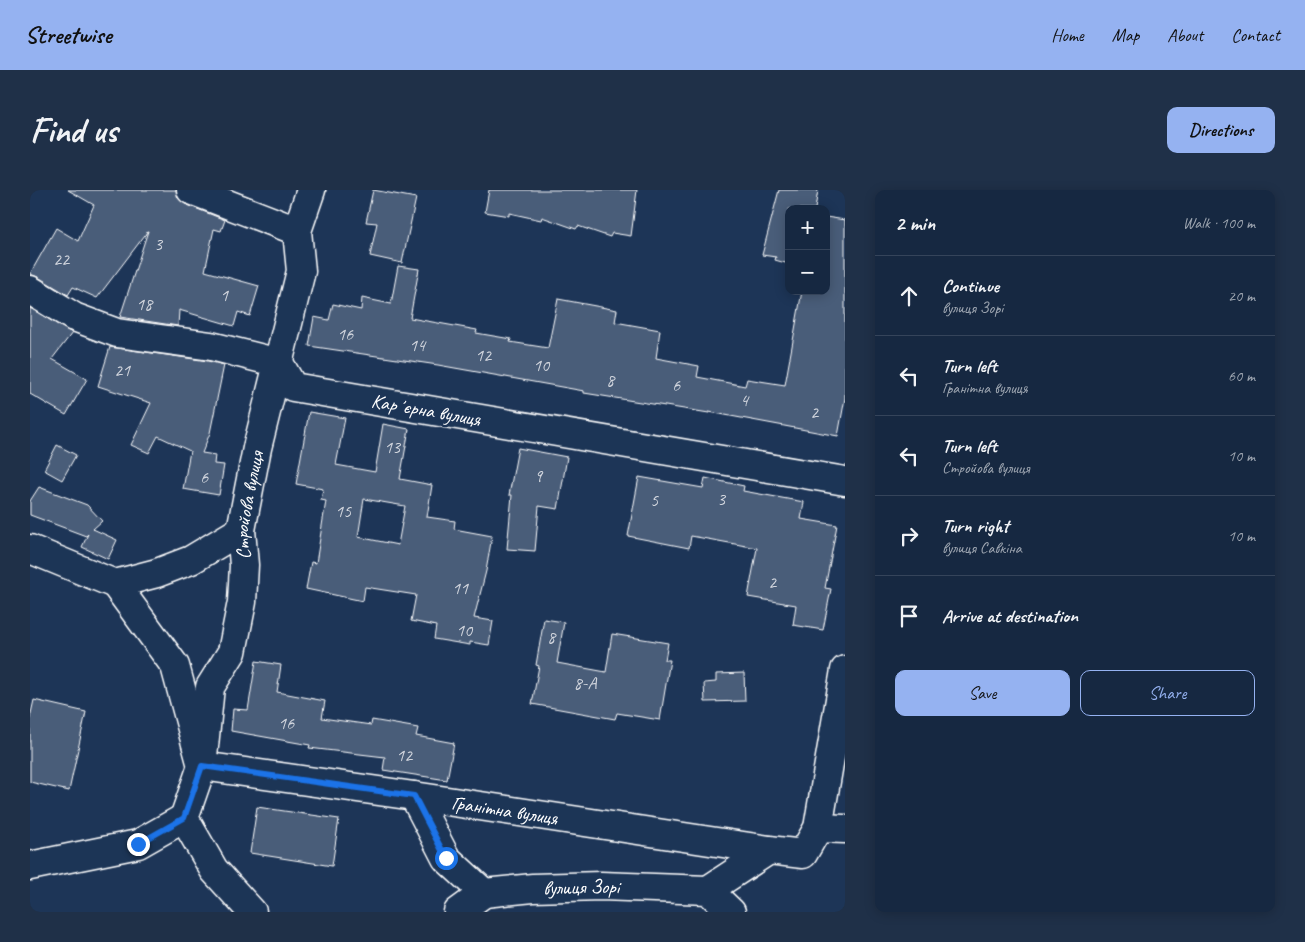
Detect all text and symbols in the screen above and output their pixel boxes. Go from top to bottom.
text: Streetwise [25,20,111,50]
text: Home [1051,24,1084,46]
text: Map [1112,24,1139,46]
text: About [1167,24,1203,46]
text: Contact [1231,24,1280,46]
button: Directions [1167,107,1275,153]
text: Find us [30,108,117,153]
map controls [785,205,830,295]
button: + [785,205,830,250]
text: 2 min [895,210,935,236]
text: Walk · 100 m [1183,213,1255,233]
house number: 3 [154,233,164,255]
house number: 22 [53,248,71,270]
button: − [785,250,830,295]
text: Continue [942,274,999,298]
icon: ahead [895,282,923,310]
house number: 1 [220,284,229,306]
text: 20 m [1228,286,1255,306]
house number: 18 [136,293,154,315]
text: вулиця Зорі [942,298,1003,318]
house number: 16 [337,323,354,345]
house number: 14 [409,334,427,356]
house number: 12 [475,344,493,366]
house number: 10 [533,354,551,376]
text: Turn left [942,354,997,378]
house number: 21 [114,359,131,381]
icon: left [895,362,923,390]
text: 60 m [1228,366,1255,386]
house number: 8 [606,369,616,391]
house number: 6 [672,374,681,396]
text: Гранітна вулиця [942,378,1028,398]
street label: Карʼєрна вулиця [369,388,483,432]
house number: 4 [740,389,750,411]
house number: 2 [810,401,820,423]
text: Turn left [942,434,997,458]
house number: 13 [384,436,402,458]
icon: left [895,442,923,470]
text: 10 m [1228,446,1255,466]
street label: Стройова вулиця [228,447,269,561]
text: Стройова вулиця [942,458,1030,478]
house number: 9 [534,465,544,487]
house number: 6 [200,466,209,488]
house number: 3 [717,488,727,510]
house number: 5 [650,489,659,511]
house number: 15 [335,500,352,522]
text: Turn right [942,514,1009,538]
icon: right [895,522,923,550]
text: 10 m [1228,526,1255,546]
text: вулиця Савкіна [942,538,1022,558]
house number: 2 [768,571,778,593]
house number: 11 [452,577,469,599]
icon: arrive [895,602,923,630]
text: Arrive at destination [942,604,1078,628]
house number: 10 [456,619,474,641]
house number: 8 [547,626,557,648]
button: Save [895,670,1070,716]
button: Share [1080,670,1255,716]
house number: 8-А [573,672,597,694]
house number: 16 [278,712,295,734]
house number: 12 [396,744,414,766]
street label: Гранітна вулиця [450,789,560,830]
route end [127,833,150,856]
route start [435,847,458,870]
street label: вулиця Зорі [543,873,622,900]

